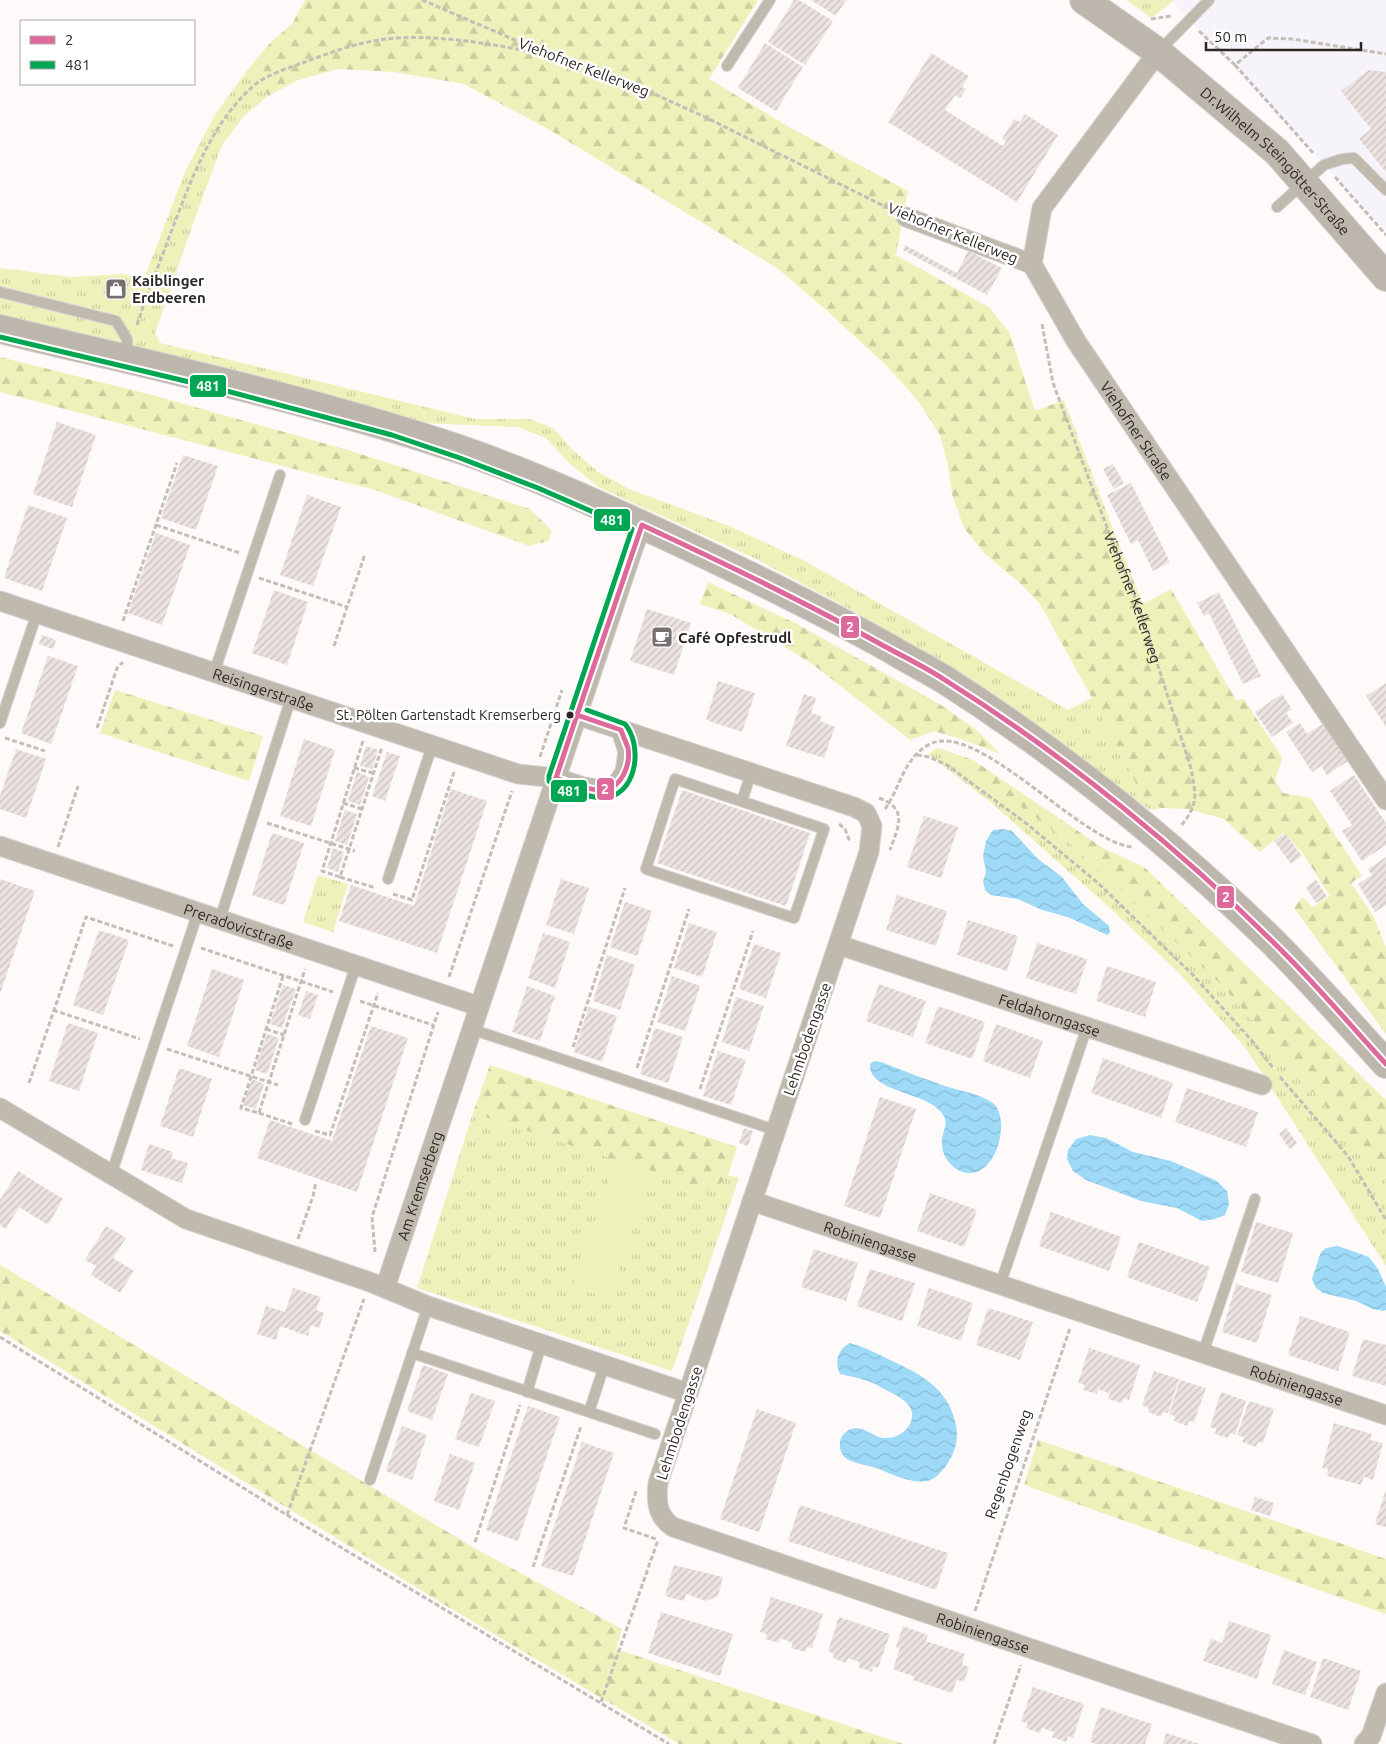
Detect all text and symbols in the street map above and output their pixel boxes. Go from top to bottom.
legend [20,20,195,85]
scale bar [1206,20,1361,52]
text: 50 m [1214,28,1247,45]
text: 2 [65,31,73,48]
street label: Viehofner Kellerweg [516,34,652,100]
text: 481 [65,56,90,73]
street label: Dr.Wilhelm Steingötter-Straße [1197,83,1354,238]
street label: Viehofner Kellerweg [885,199,1021,267]
place label: Kaiblinger Erdbeeren [132,272,206,306]
shop icon: Kaiblinger Erdbeeren [104,277,128,301]
line badge: 481 [189,374,227,398]
text: 481 [196,378,220,394]
street label: Viehofner Straße [1097,378,1176,483]
line badge: 481 [593,508,631,532]
text: 481 [600,512,624,528]
street label: Viehofner Kellerweg [1101,529,1165,665]
line badge: 2 [840,615,860,639]
text: 2 [846,619,854,635]
cafe icon: Café Opfestrudl [650,625,674,649]
place label: Café Opfestrudl [678,629,792,646]
street label: Reisingerstraße [211,664,317,714]
place label: St. Pölten Gartenstadt Kremserberg [336,707,561,723]
marker: St. Pölten Gartenstadt Kremserberg [565,710,575,720]
line badge: 2 [596,777,615,801]
line badge: 481 [550,779,588,803]
text: 2 [601,781,609,797]
text: 481 [557,783,581,799]
line badge: 2 [1216,885,1235,909]
text: 2 [1222,889,1230,905]
street label: Preradovicstraße [182,900,296,952]
street label: Lehmbodengasse [780,980,834,1098]
street label: Feldahorngasse [997,990,1103,1039]
street label: Am Kremserberg [393,1129,446,1242]
street label: Robiniengasse [822,1217,919,1265]
street label: Robiniengasse [1248,1361,1346,1409]
street label: Lehmbodengasse [653,1364,705,1482]
street label: Regenbogenweg [981,1407,1035,1521]
street label: Robiniengasse [934,1609,1032,1656]

